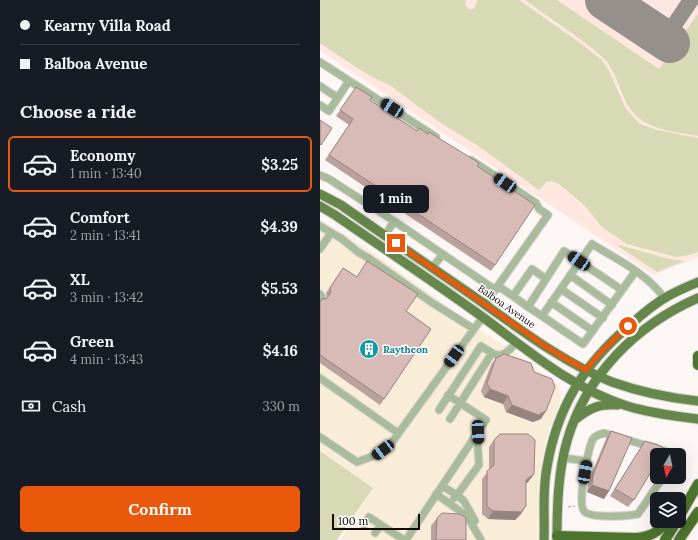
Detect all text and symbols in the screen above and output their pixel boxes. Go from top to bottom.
text: Kearny Villa Road [44,16,171,35]
text: Balboa Avenue [44,54,147,73]
car [379,97,405,119]
text: Choose a ride [20,100,136,123]
icon: car [22,146,58,182]
text: Economy [70,146,135,165]
text: $3.25 [261,155,298,174]
text: 1 min · 13:40 [70,165,142,182]
car [492,171,518,195]
callout: 1 min [363,185,429,213]
text: 1 min [379,190,413,207]
icon: car [22,208,58,244]
text: Comfort [70,208,130,227]
text: $4.39 [260,217,298,236]
text: 2 min · 13:41 [70,227,141,244]
route end [387,234,405,252]
car [566,249,592,273]
icon: car [22,270,58,306]
text: XL [70,270,90,289]
text: $5.53 [261,279,298,298]
street label: Balboa Avenue [475,282,539,331]
text: 3 min · 13:42 [70,289,143,306]
route start [619,317,637,335]
icon: car [22,332,58,368]
text: Green [70,332,114,351]
building icon: Raytheon [358,338,380,360]
text: $4.16 [263,341,298,360]
place label: Raytheon [383,343,429,356]
car [442,343,466,369]
text: 4 min · 13:43 [70,351,143,368]
icon: cash [20,395,42,417]
text: Cash [52,397,86,416]
text: 330 m [262,398,300,415]
car [471,420,485,444]
car [370,438,396,462]
north arrow [650,448,686,484]
map controls [650,448,686,528]
car [577,459,593,485]
button: Confirm [20,486,300,532]
button: layers [650,492,686,528]
scale bar [332,512,420,531]
text: 100 m [338,514,368,528]

